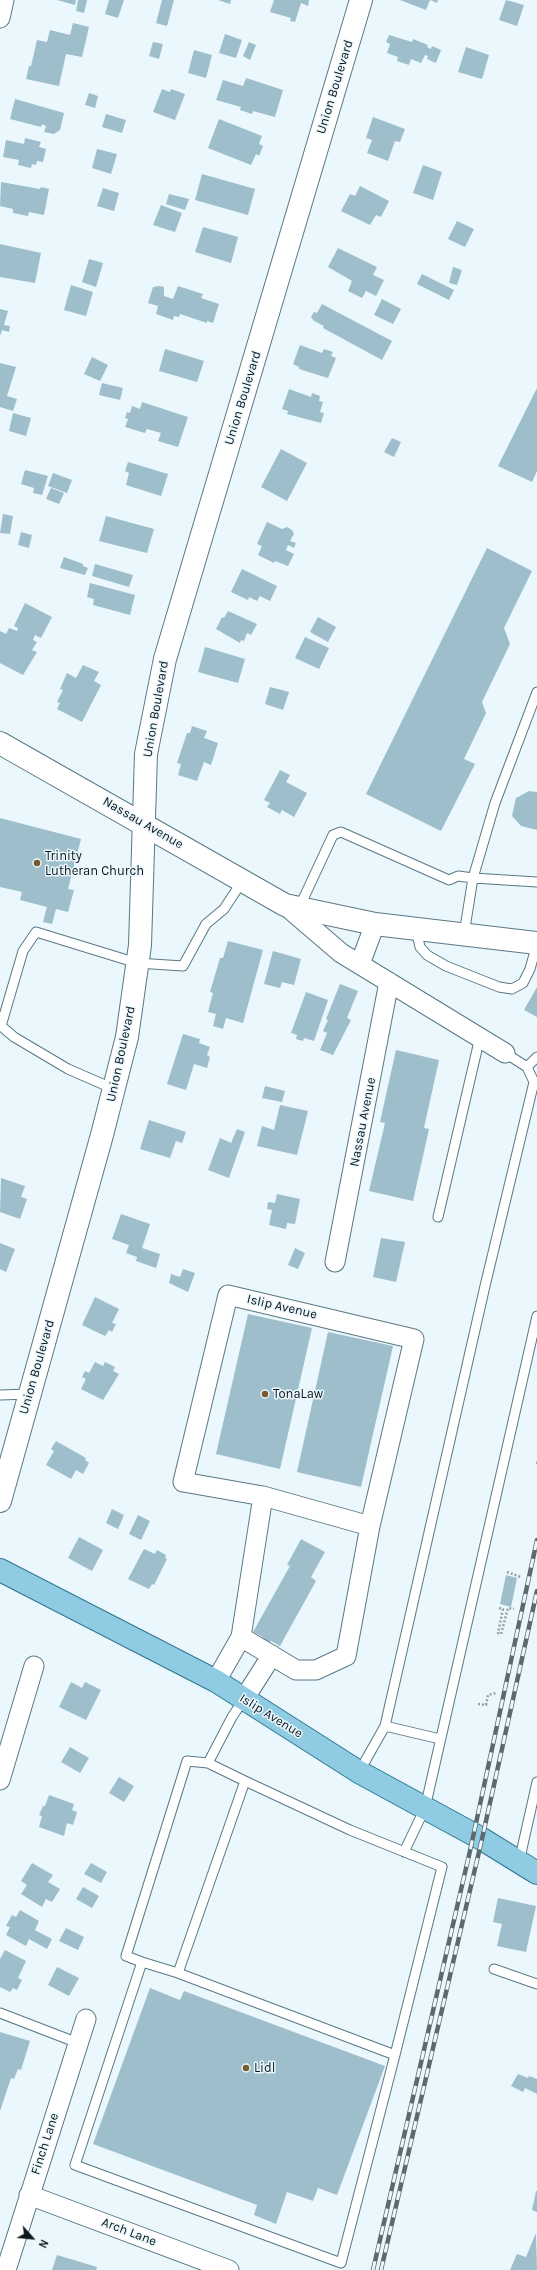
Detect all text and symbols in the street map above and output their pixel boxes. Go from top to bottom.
street label: Union Boulevard [313,38,357,136]
street label: Union Boulevard [221,349,265,447]
street label: Union Boulevard [140,660,172,758]
street label: Nassau Avenue [100,794,186,852]
place label: Trinity Lutheran Church [45,848,144,879]
marker: Trinity Lutheran Church [32,858,42,868]
street label: Union Boulevard [103,1005,139,1103]
street label: Nassau Avenue [347,1076,379,1168]
street label: Islip Avenue [245,1291,319,1323]
street label: Union Boulevard [16,1318,58,1416]
place label: TonaLaw [273,1386,323,1402]
marker: TonaLaw [260,1389,270,1399]
street label: Islip Avenue [237,1690,305,1742]
place label: Lidl [254,2060,275,2076]
marker: Lidl [241,2063,251,2073]
street label: Finch Lane [28,2111,62,2177]
street label: Arch Lane [99,2214,159,2250]
north arrow [12,2218,52,2258]
text: N [36,2237,51,2250]

